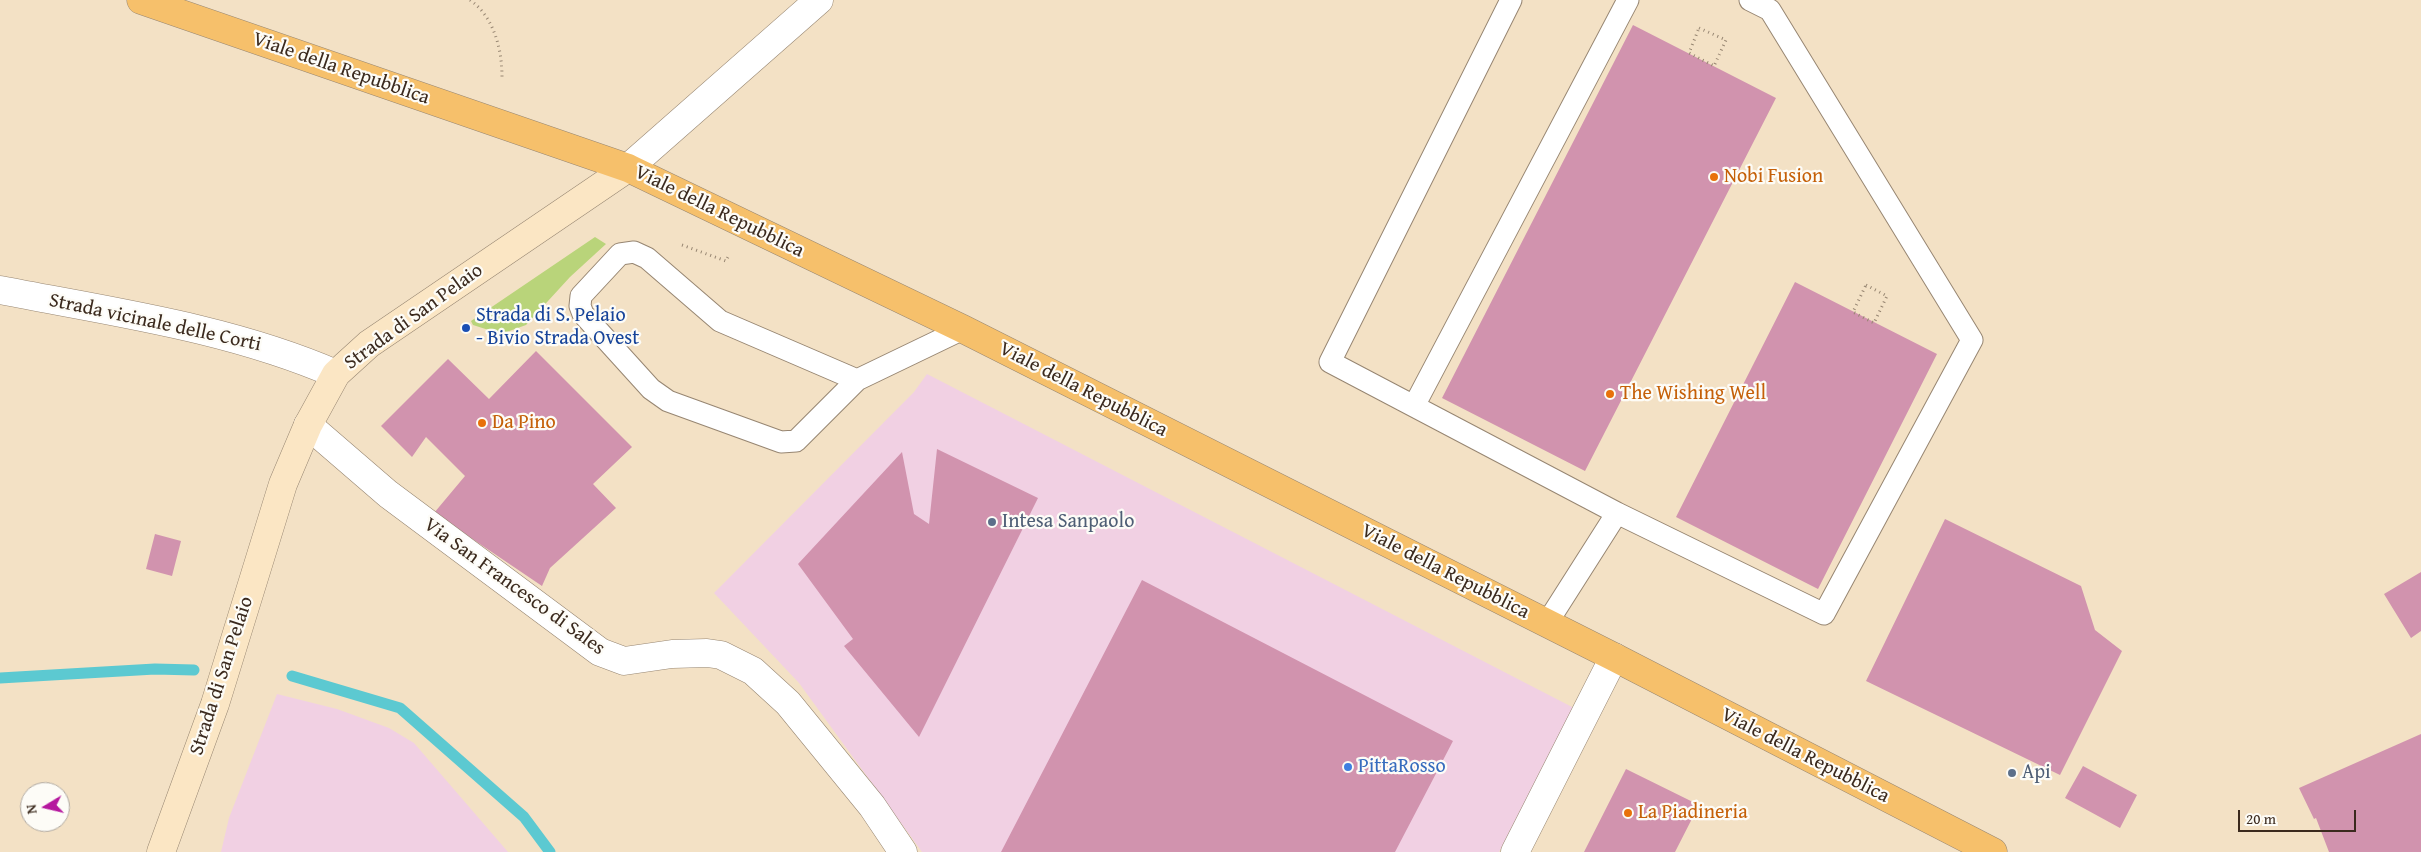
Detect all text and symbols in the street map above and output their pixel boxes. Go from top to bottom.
street label: Viale della Repubblica [249,27,433,111]
street label: Viale della Repubblica [630,161,808,263]
place label: Nobi Fusion [1724,165,1823,189]
marker: Nobi Fusion [1708,171,1720,183]
street label: Strada di San Pelaio [340,259,488,375]
street label: Strada vicinale delle Corti [47,289,263,357]
place label: Strada di S. Pelaio - Bivio Strada Ovest [476,304,639,351]
marker: Strada di S. Pelaio - Bivio Strada Ovest [460,322,472,334]
street label: Viale della Repubblica [995,337,1171,443]
place label: The Wishing Well [1620,382,1766,406]
marker: The Wishing Well [1604,388,1616,400]
place label: Da Pino [492,411,556,435]
marker: Da Pino [476,417,488,429]
place label: Intesa Sanpaolo [1002,510,1134,534]
street label: Via San Francesco di Sales [419,513,609,661]
marker: Intesa Sanpaolo [986,516,998,528]
street label: Viale della Repubblica [1357,519,1533,625]
street label: Strada di San Pelaio [185,594,259,758]
street label: Viale della Repubblica [1717,703,1893,809]
place label: PittaRosso [1358,755,1446,779]
marker: PittaRosso [1342,761,1354,773]
place label: Api [2022,761,2051,785]
marker: Api [2006,767,2018,779]
north arrow [20,782,70,832]
scale bar [2241,800,2358,832]
place label: La Piadineria [1638,801,1748,825]
text: N [21,803,42,815]
marker: La Piadineria [1622,807,1634,819]
text: 20 m [2246,808,2276,829]

